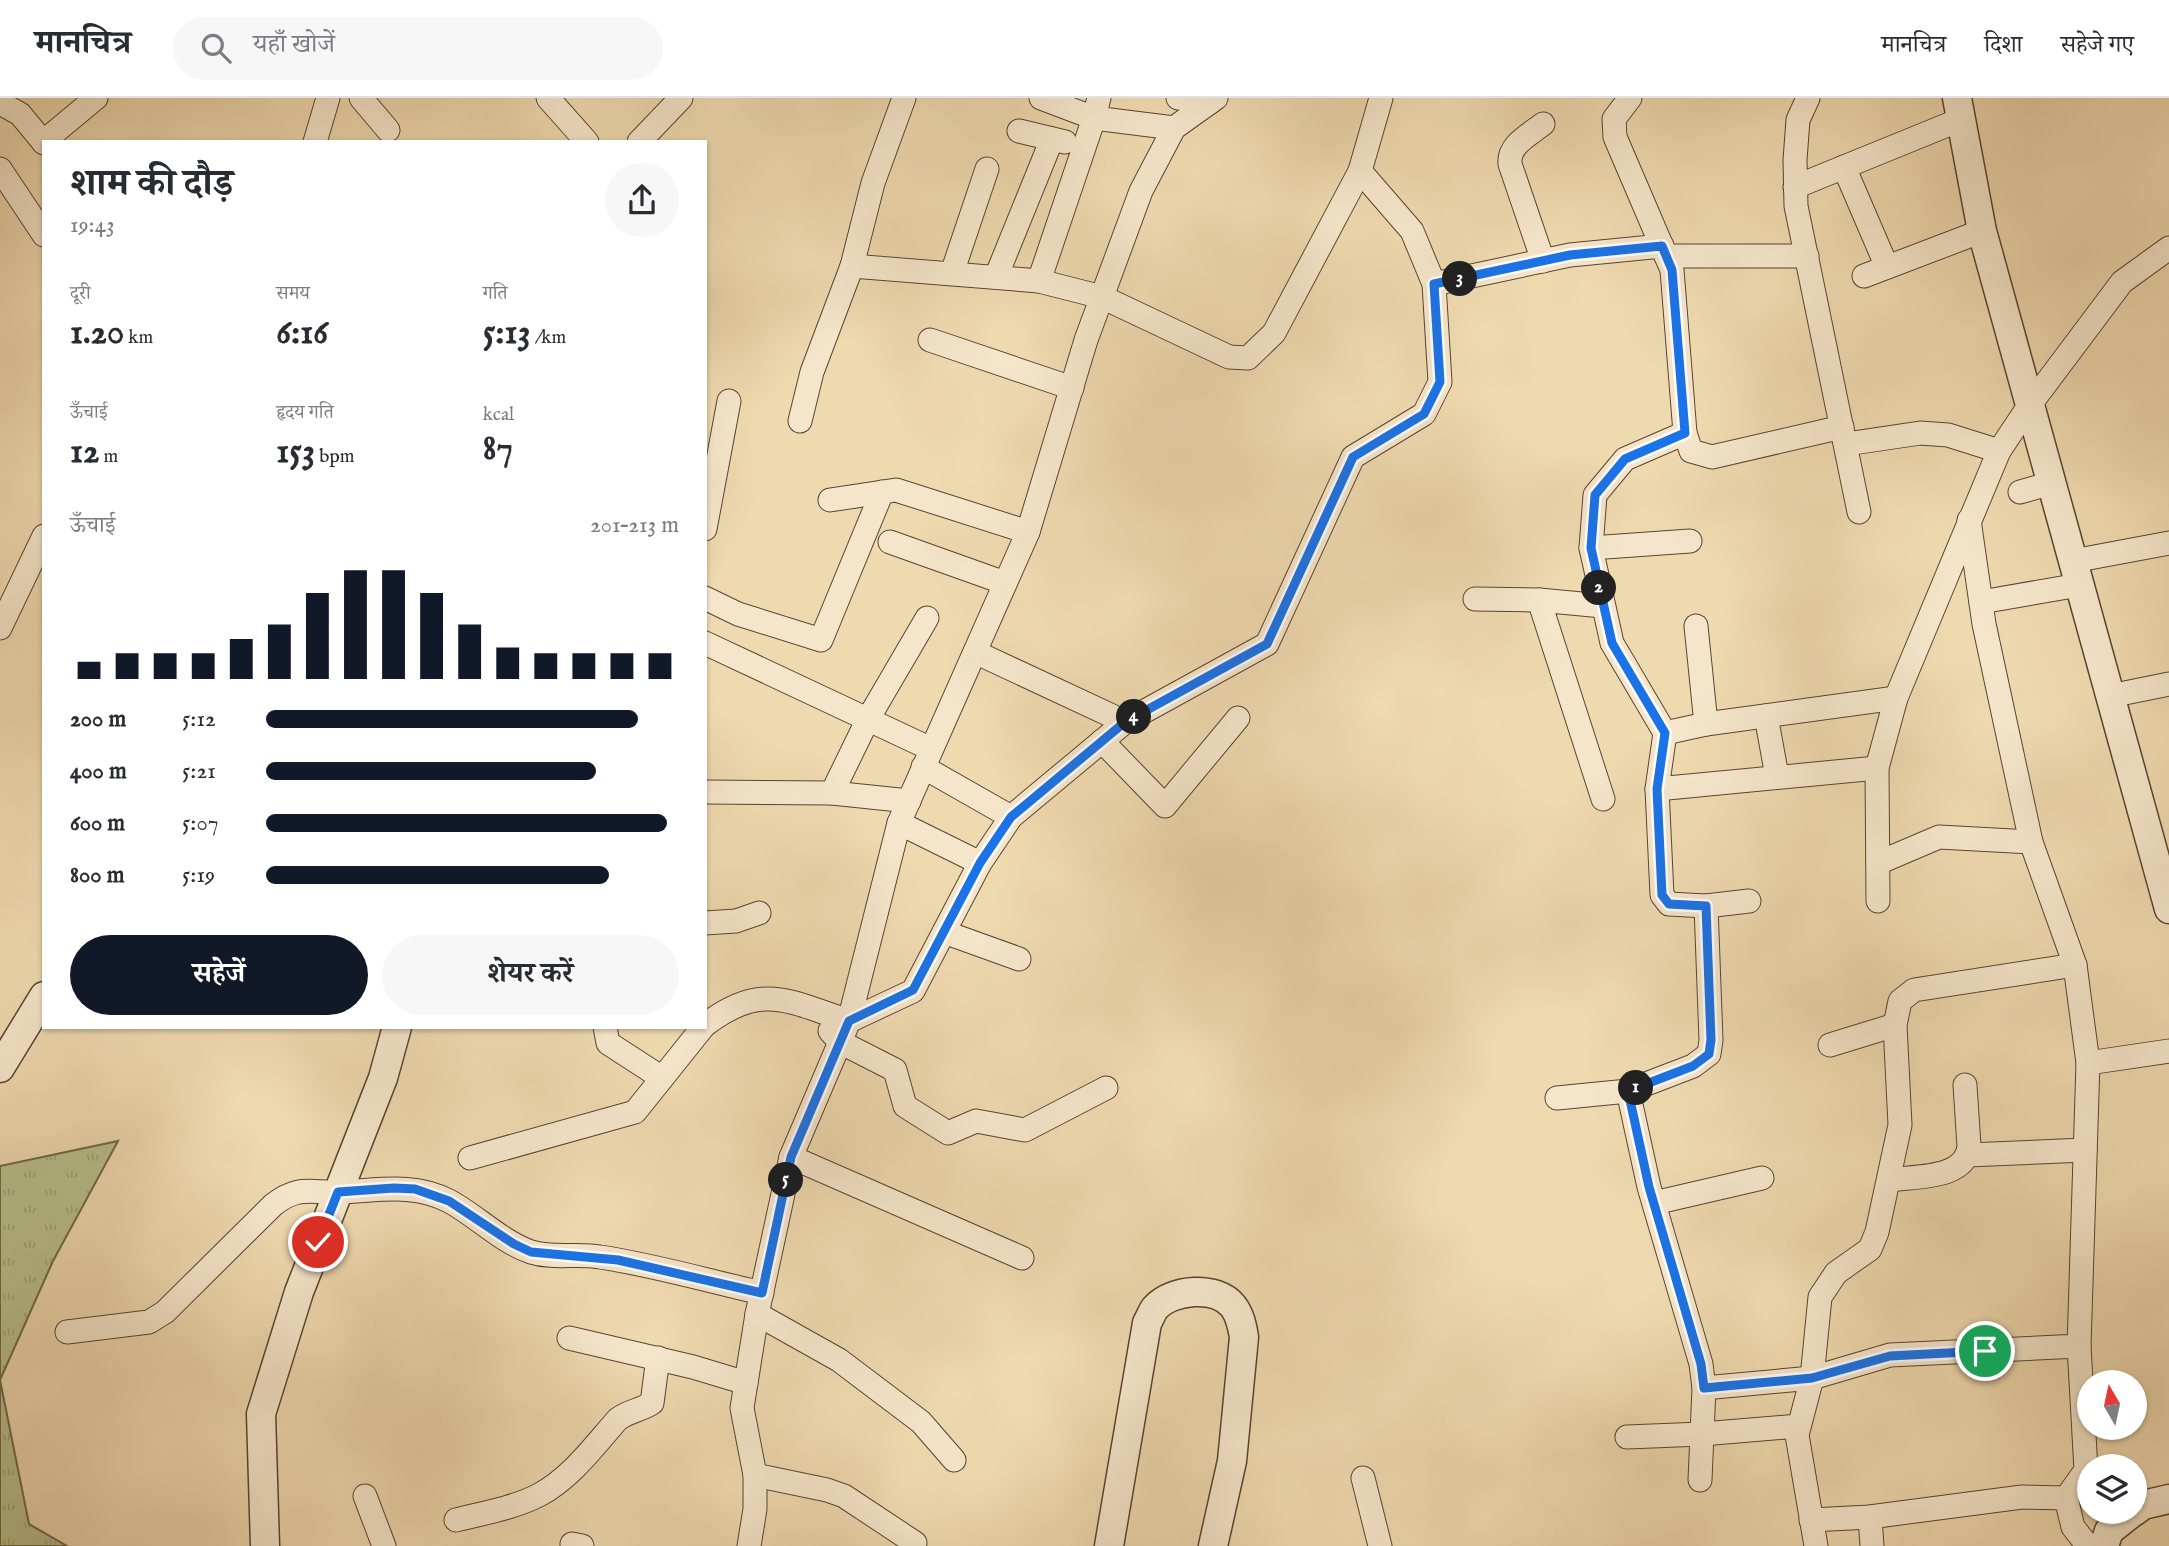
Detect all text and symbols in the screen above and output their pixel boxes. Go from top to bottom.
search box [173,17,663,80]
text: मानचित्र [35,23,131,65]
text: यहाँ खोजें [253,28,335,61]
icon: search [197,29,235,67]
text: मानचित्र [1881,30,1946,61]
text: दिशा [1984,30,2023,61]
text: सहेजे गए [2061,30,2134,61]
text: शाम की दौड़ [70,161,233,209]
button: share [605,163,679,237]
text: 19:43 [70,211,115,240]
pin: 3 [1442,262,1478,296]
text: 3 [1456,266,1463,290]
text: दूरी [70,282,91,306]
text: समय [276,282,310,306]
text: गति [483,282,508,306]
text: 1.20 [70,311,124,356]
text: 6:16 [276,311,328,356]
text: 5:13 [483,311,531,356]
text: km [124,326,153,350]
text: /km [531,326,566,350]
text: ऊँचाई [70,401,107,425]
text: हृदय गति [276,401,334,425]
text: kcal [483,403,514,427]
text: 87 [483,427,513,472]
text: 12 [70,430,99,475]
text: 153 [276,430,315,475]
text: m [99,445,118,469]
text: bpm [315,445,354,469]
text: ऊँचाई [70,511,115,540]
text: 201–213 m [590,511,679,540]
pin: 2 [1582,570,1616,606]
text: 2 [1594,575,1603,599]
pin: 4 [1116,700,1152,734]
text: 4 [1129,704,1138,728]
text: 200 m [70,705,126,734]
text: 5:12 [182,705,216,734]
text: 400 m [70,757,127,786]
text: 5:21 [182,757,216,786]
text: 600 m [70,809,125,838]
text: 5:07 [182,809,218,838]
text: 800 m [70,861,124,890]
text: 5:19 [182,861,215,890]
button: सहेजें [70,935,368,1015]
button: शेयर करें [382,935,679,1015]
pin: 1 [1618,1070,1654,1105]
text: 1 [1632,1075,1639,1099]
pin: 5 [768,1162,804,1198]
text: 5 [782,1167,789,1191]
pin [288,1212,348,1272]
icon: check [299,1223,337,1261]
pin [1955,1321,2015,1381]
icon: arrive [1966,1332,2004,1370]
north arrow [2077,1370,2147,1440]
map controls [2077,1370,2147,1524]
button: layers [2077,1454,2147,1524]

